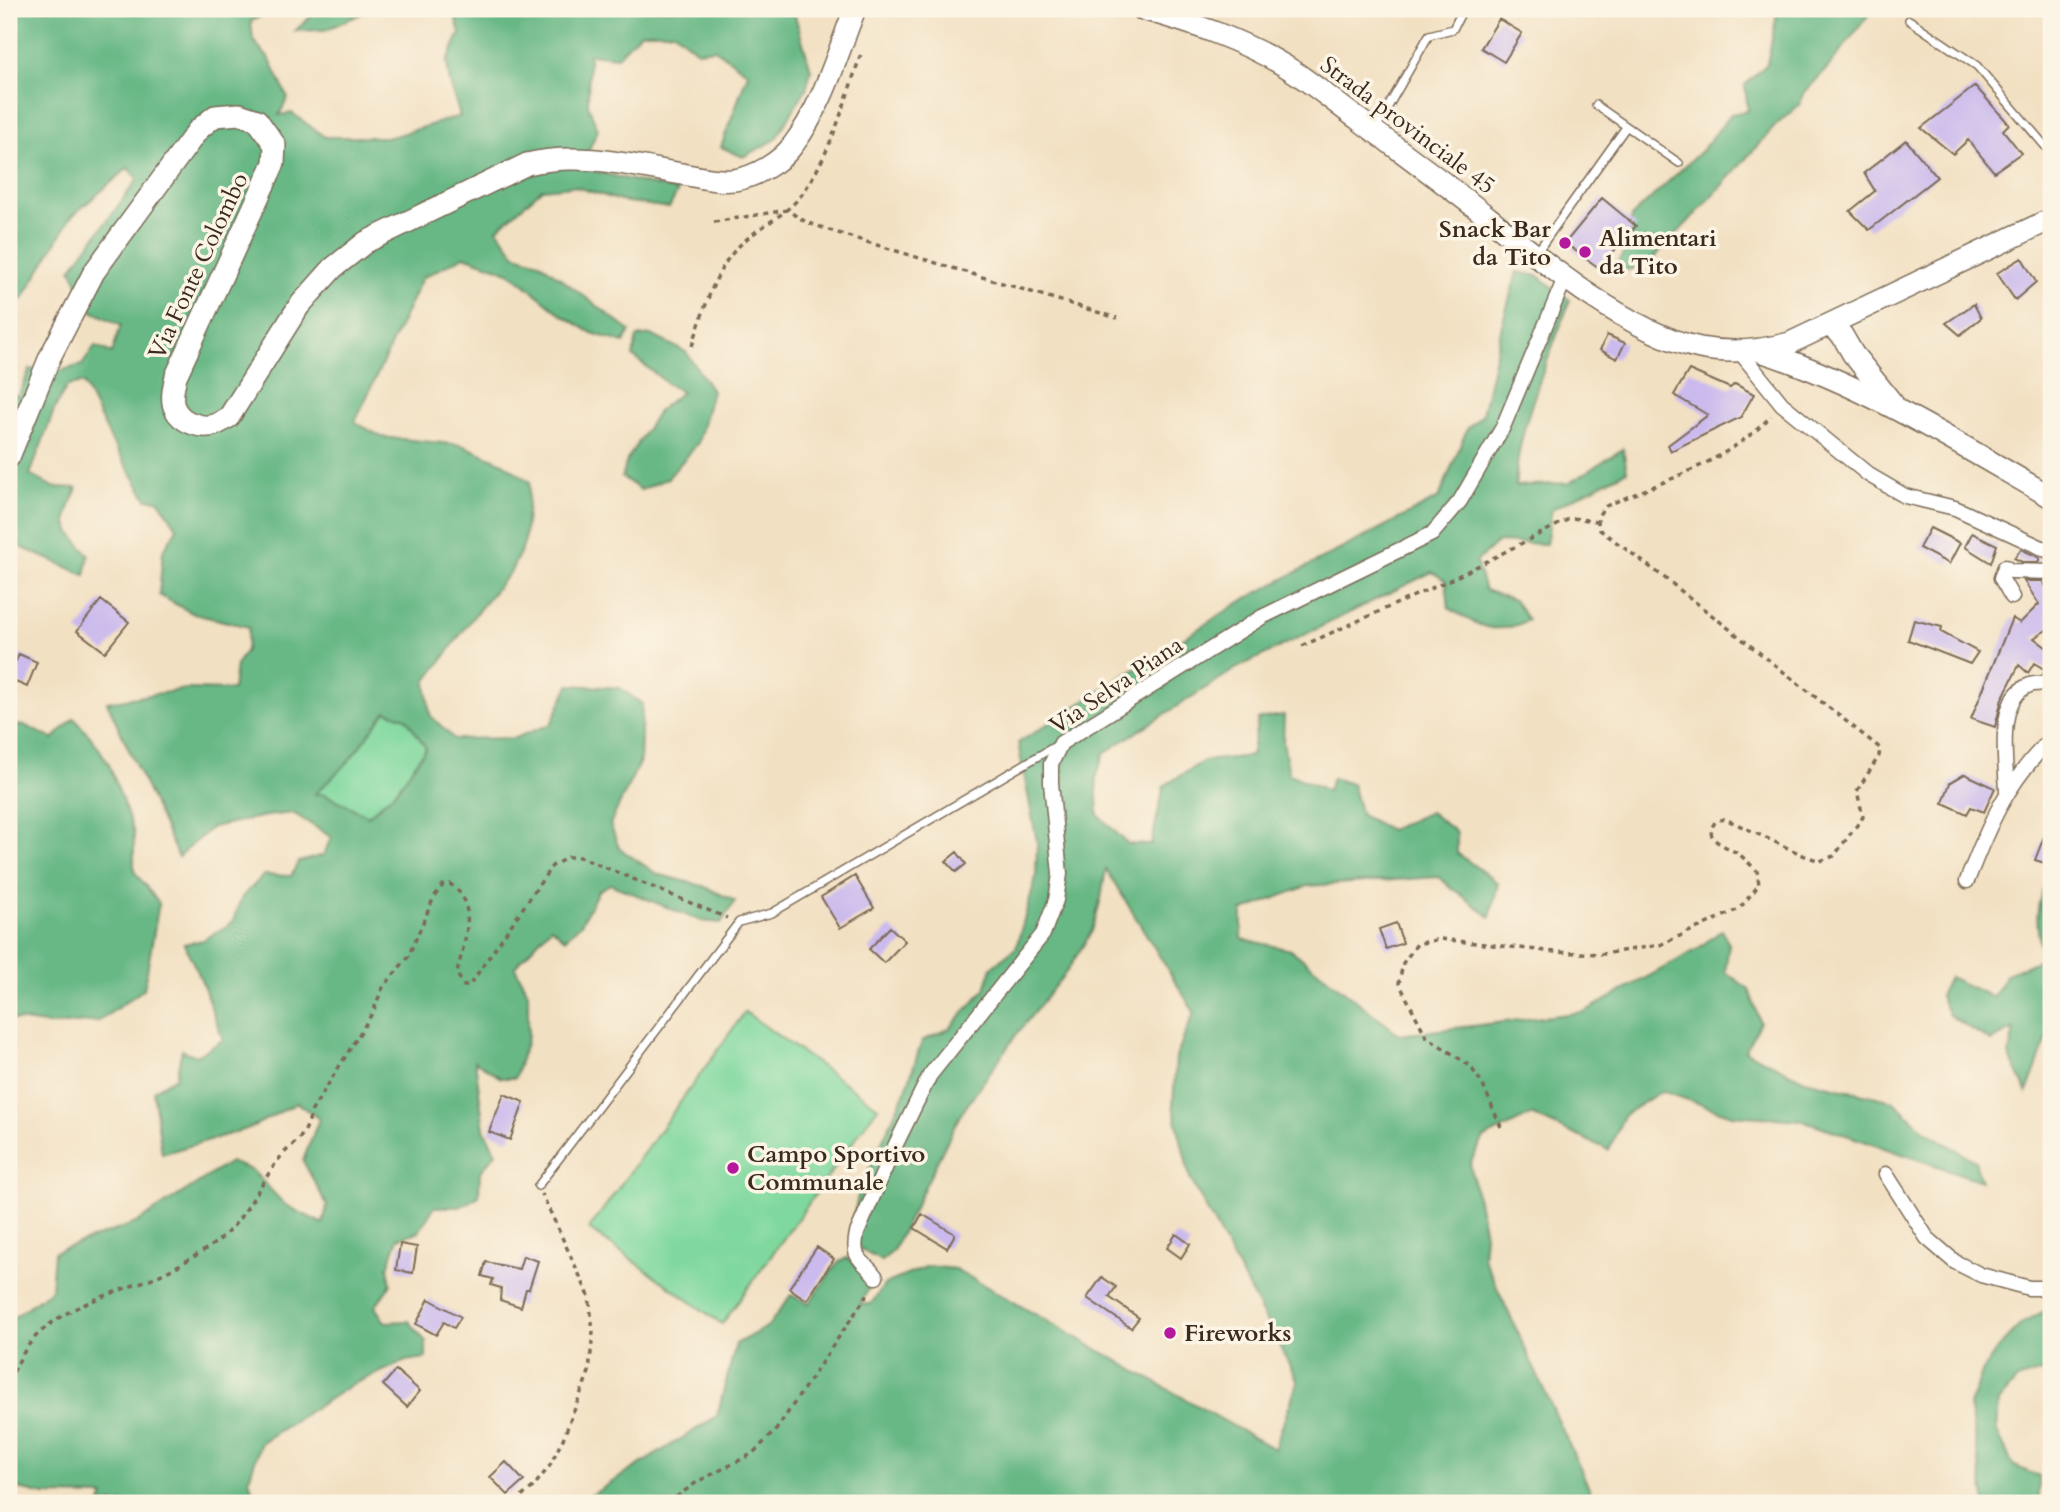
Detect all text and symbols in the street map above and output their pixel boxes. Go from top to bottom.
street label: Strada provinciale 45 [1313,49,1502,202]
street label: Via Fonte Colombo [141,167,256,365]
place label: Snack Bar da Tito [1439,213,1551,274]
place label: Alimentari da Tito [1599,222,1717,283]
marker: Snack Bar da Tito [1557,235,1573,251]
marker: Alimentari da Tito [1577,244,1593,260]
street label: Via Selva Piana [1043,628,1190,742]
place label: Campo Sportivo Communale [747,1138,925,1199]
marker: Campo Sportivo Communale [725,1160,741,1176]
place label: Fireworks [1184,1317,1291,1350]
marker: Fireworks [1162,1325,1178,1341]

